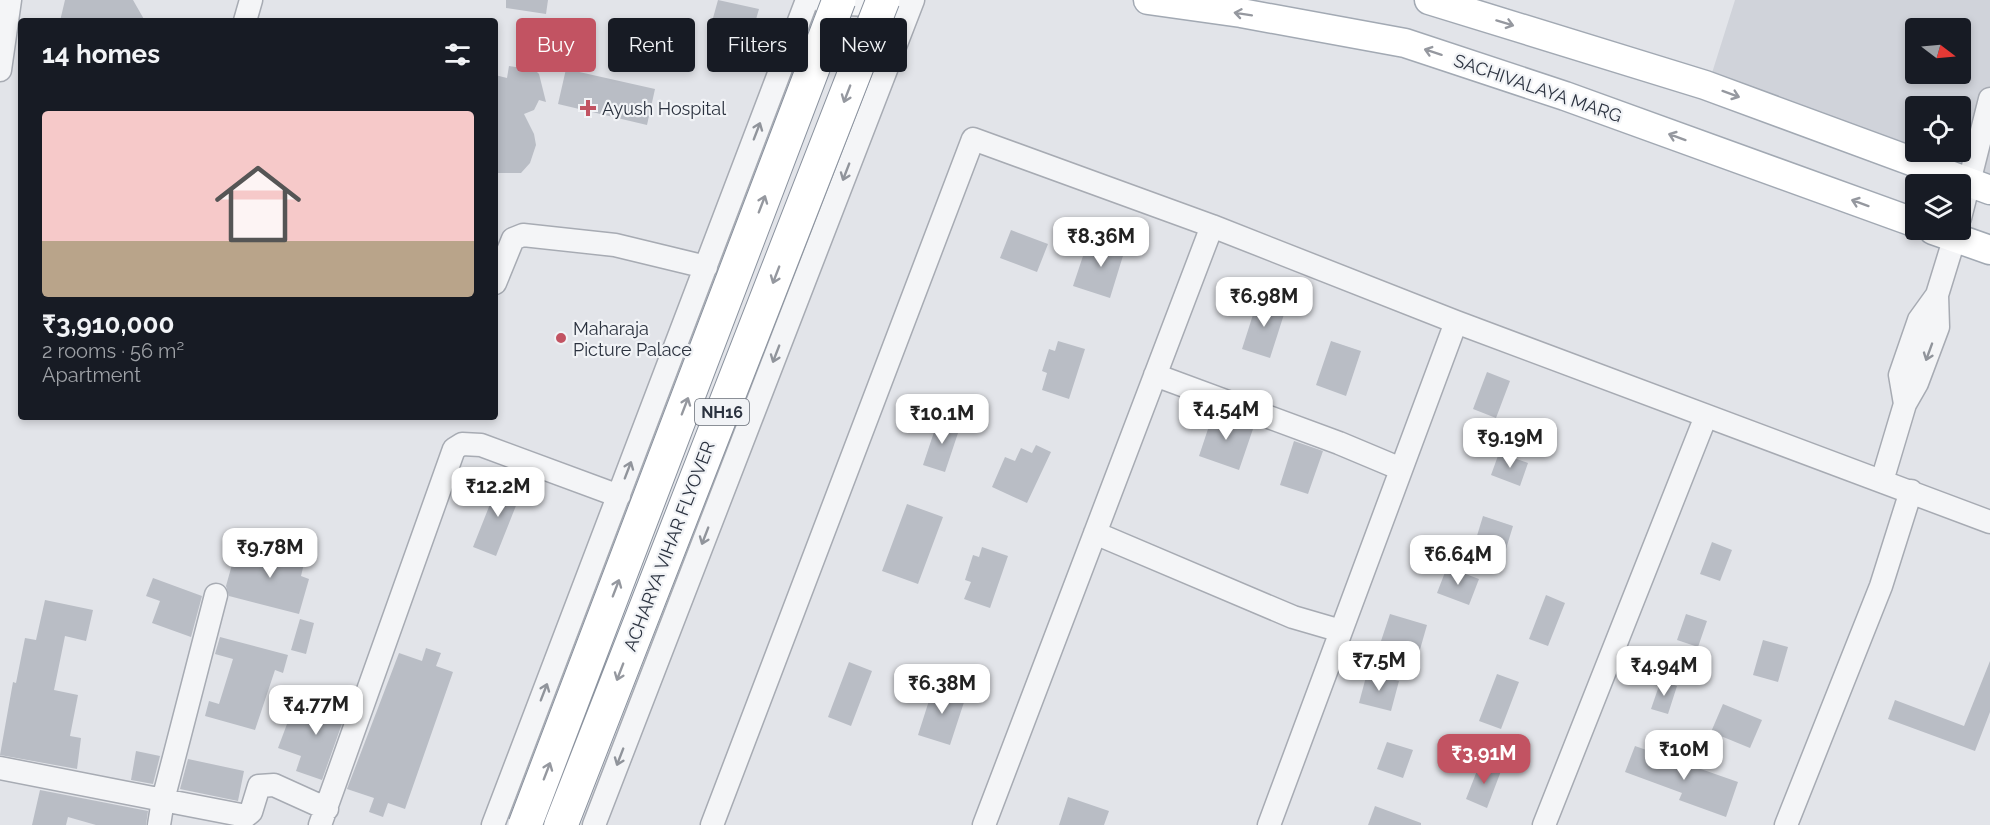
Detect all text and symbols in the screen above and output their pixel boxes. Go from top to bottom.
one-way arrow [1233,8,1253,19]
chip: Buy [516,18,596,72]
chip: Rent [608,18,695,72]
chip: Filters [707,18,808,72]
chip: New [820,18,907,72]
one-way arrow [1495,18,1514,29]
north arrow [1905,18,1971,84]
map controls [1905,18,1971,240]
icon: filters [441,38,474,71]
text: 14 homes [42,39,160,69]
one-way arrow [1424,46,1443,57]
street label: SACHIVALAYA MARG [1451,49,1625,127]
one-way arrow [841,84,852,102]
one-way arrow [1721,90,1740,101]
button: locate [1905,96,1971,162]
place label: Ayush Hospital [602,98,726,119]
marker: Ayush Hospital [579,99,597,117]
one-way arrow [753,122,764,141]
one-way arrow [1668,130,1687,141]
icon: home [204,150,312,258]
one-way arrow [839,162,850,181]
button: layers [1905,174,1971,240]
one-way arrow [757,195,768,214]
one-way arrow [1852,197,1870,208]
pin: ₹8.36M [1052,217,1150,268]
text: ₹8.36M [1067,224,1135,248]
one-way arrow [770,265,781,284]
pin: ₹6.98M [1215,277,1313,328]
text: ₹6.98M [1230,284,1298,308]
text: ₹3,910,000 [42,309,175,339]
place label: Maharaja Picture Palace [573,318,692,360]
marker: Maharaja Picture Palace [554,331,568,345]
text: 2 rooms · 56 m² [42,339,184,363]
one-way arrow [1922,342,1933,361]
one-way arrow [770,344,781,363]
text: Apartment [42,363,141,387]
pin: ₹4.54M [1177,390,1275,441]
pin: ₹10.1M [893,394,991,445]
one-way arrow [681,397,692,416]
text: ₹4.54M [1193,397,1259,421]
road number: NH16 [695,399,749,425]
text: ₹10.1M [910,401,974,425]
pin: ₹9.19M [1461,418,1559,469]
text: ₹9.19M [1477,425,1543,449]
street label: ACHARYA VIHAR FLYOVER [619,438,719,654]
one-way arrow [624,462,635,480]
pin: ₹12.2M [449,467,547,518]
text: ₹12.2M [466,474,530,498]
one-way arrow [699,526,710,545]
pin: ₹9.78M [221,528,319,579]
text: ₹9.78M [236,535,304,559]
pin: ₹6.64M [1409,535,1507,586]
text: ₹6.64M [1424,542,1492,566]
one-way arrow [611,580,622,598]
pin: ₹7.5M [1337,641,1421,692]
pin: ₹4.94M [1615,646,1713,697]
text: ₹7.5M [1352,648,1406,672]
text: ₹4.94M [1630,653,1698,677]
one-way arrow [614,662,625,681]
pin: ₹6.38M [893,664,991,715]
text: ₹6.38M [908,671,976,695]
one-way arrow [540,683,551,702]
pin: ₹4.77M [267,685,365,736]
text: ₹4.77M [283,692,349,716]
pin: ₹10M [1648,730,1720,781]
pin: ₹3.91M [1435,734,1533,785]
text: ₹10M [1659,737,1709,761]
text: ₹3.91M [1451,741,1517,765]
one-way arrow [614,747,625,766]
one-way arrow [542,762,553,780]

